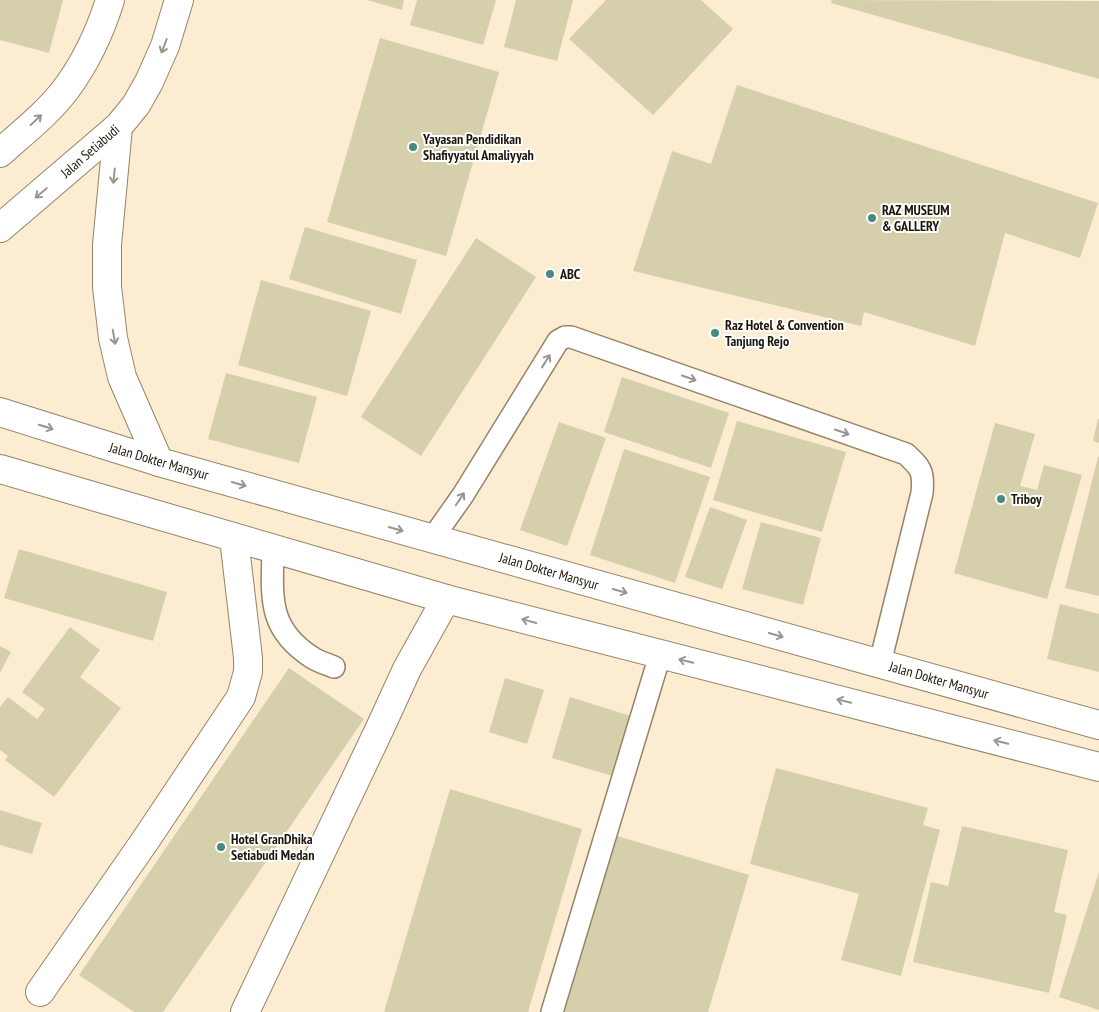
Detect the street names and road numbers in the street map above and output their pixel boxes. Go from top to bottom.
street label: Jalan Setiabudi [56,120,123,182]
street label: Jalan Dokter Mansyur [106,438,211,484]
street label: Jalan Dokter Mansyur [496,548,601,594]
street label: Jalan Dokter Mansyur [886,657,991,703]

